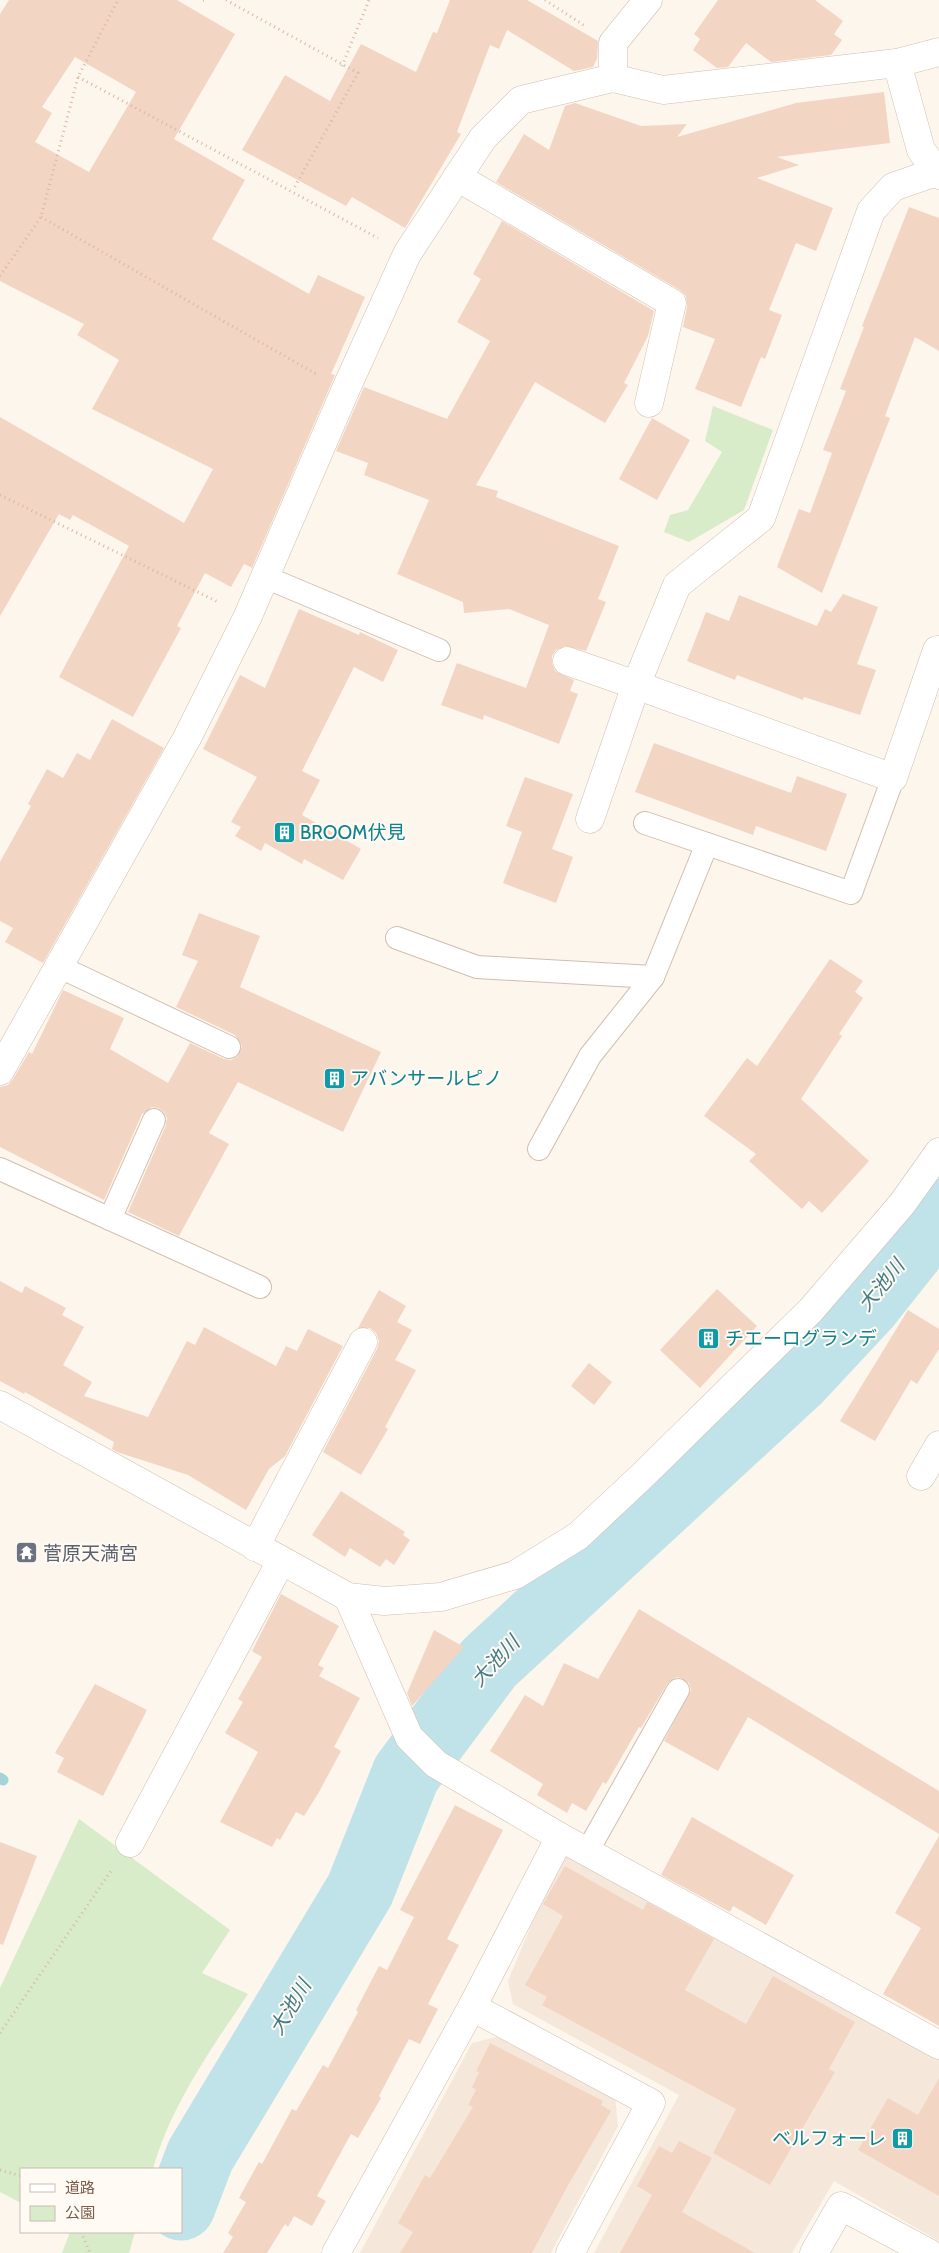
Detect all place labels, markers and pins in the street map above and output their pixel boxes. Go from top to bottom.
building icon: BROOM伏見 [272,820,296,844]
place label: BROOM伏見 [300,821,405,844]
building icon: アバンサールピノ [322,1066,346,1090]
place label: アバンサールピノ [350,1067,502,1090]
building icon: チエーログランデ [697,1326,721,1350]
place label: チエーログランデ [725,1327,877,1350]
temple icon: 菅原天満宮 [15,1541,39,1565]
place label: 菅原天満宮 [43,1542,138,1565]
building icon: ベルフォーレ [890,2126,914,2150]
place label: ベルフォーレ [772,2127,886,2150]

